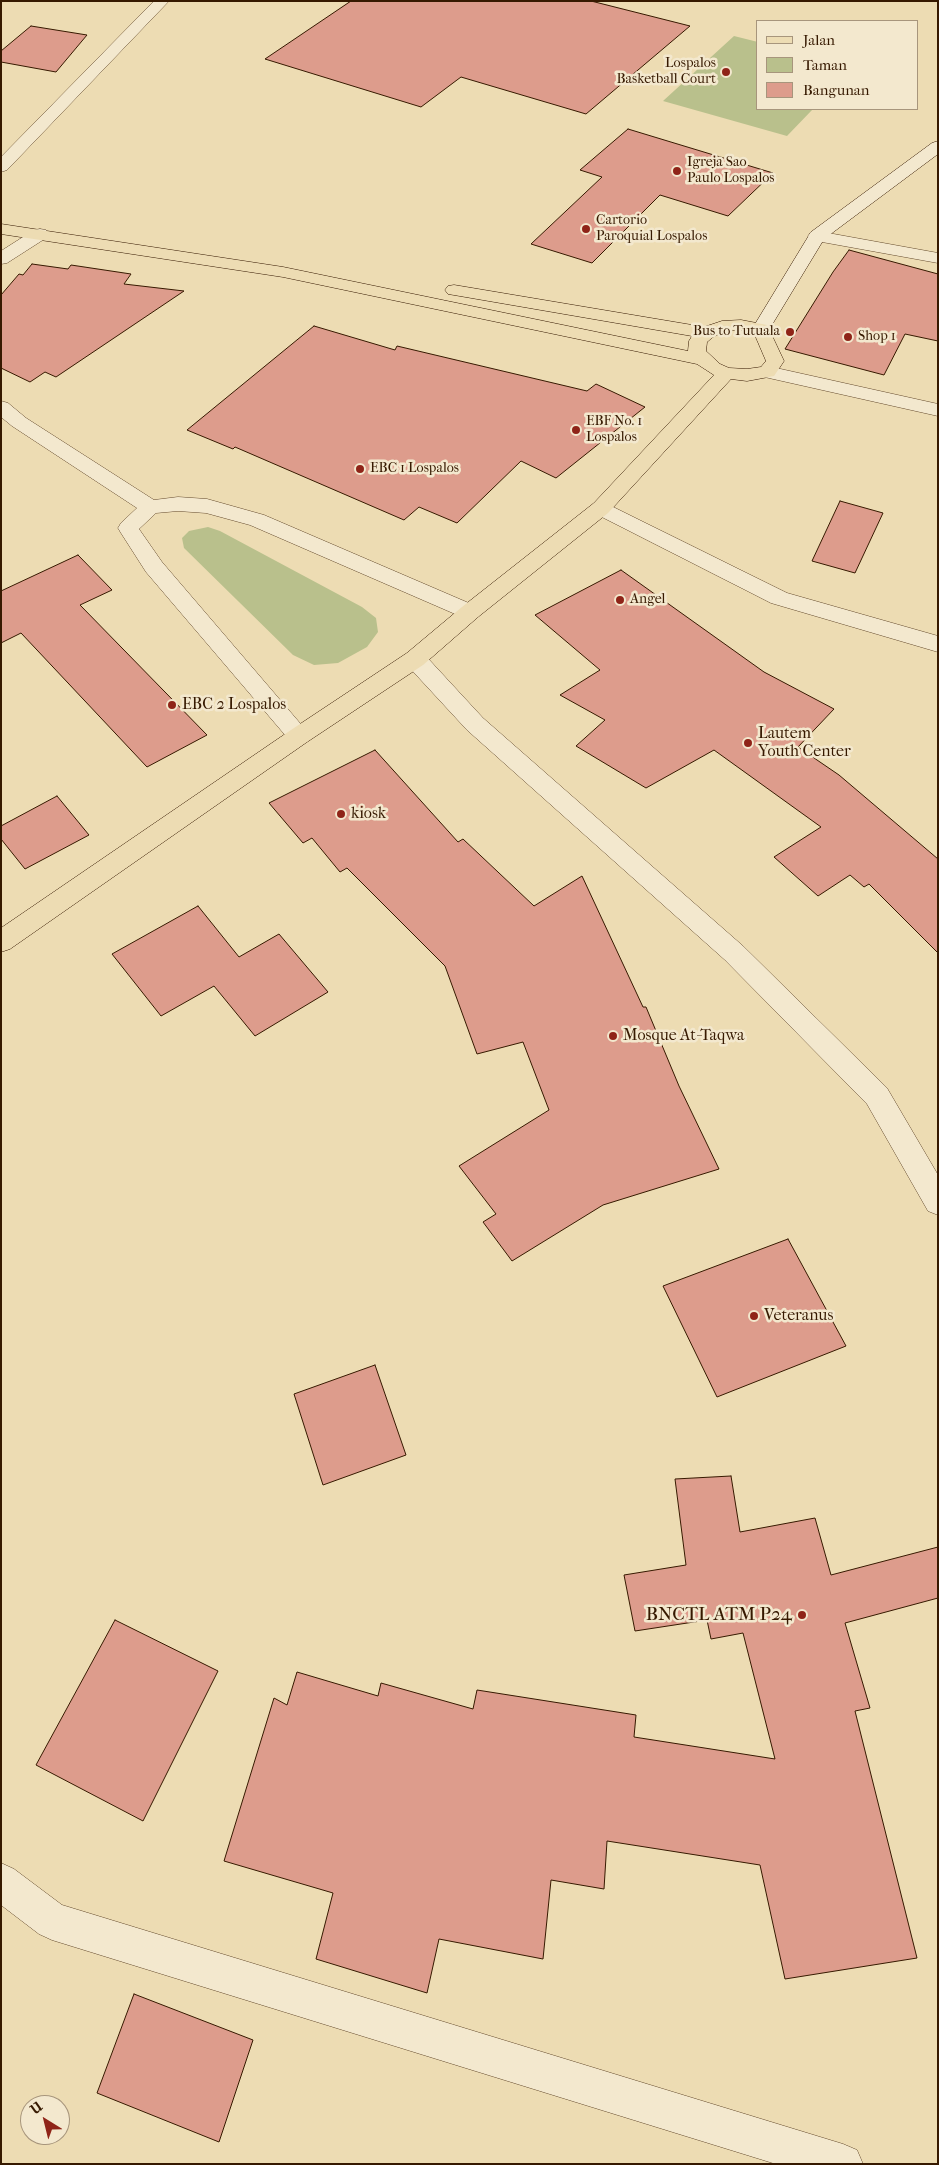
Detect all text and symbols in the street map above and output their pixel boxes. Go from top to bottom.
legend [756,20,919,110]
text: Jalan [803,31,835,49]
place label: Lospalos Basketball Court [616,56,716,88]
text: Taman [803,56,847,74]
marker: Lospalos Basketball Court [720,66,732,78]
text: Bangunan [803,81,870,99]
place label: Igreja Sao Paulo Lospalos [687,155,774,188]
marker: Igreja Sao Paulo Lospalos [671,165,683,177]
place label: Cartorio Paroquial Lospalos [596,213,707,246]
marker: Cartorio Paroquial Lospalos [580,223,592,235]
place label: Bus to Tutuala [693,324,780,340]
marker: Bus to Tutuala [784,326,796,338]
place label: Shop 1 [858,329,896,345]
marker: Shop 1 [842,331,854,343]
place label: EBF No. 1 Lospalos [586,414,642,447]
marker: EBF No. 1 Lospalos [570,424,582,436]
place label: EBC 1 Lospalos [370,461,459,477]
marker: EBC 1 Lospalos [354,463,366,475]
place label: Angel [630,592,665,608]
marker: Angel [614,594,626,606]
place label: EBC 2 Lospalos [182,695,286,715]
marker: EBC 2 Lospalos [166,699,178,711]
place label: Lautem Youth Center [758,724,851,762]
marker: Lautem Youth Center [742,737,754,749]
place label: kiosk [351,804,386,824]
marker: kiosk [335,808,347,820]
place label: Mosque At-Taqwa [623,1026,744,1046]
marker: Mosque At-Taqwa [607,1030,619,1042]
place label: Veteranus [764,1306,833,1326]
marker: Veteranus [748,1310,760,1322]
place label: BNCTL ATM P24 [646,1604,792,1626]
marker: BNCTL ATM P24 [796,1609,808,1621]
north arrow [20,2095,70,2145]
text: U [27,2098,46,2118]

